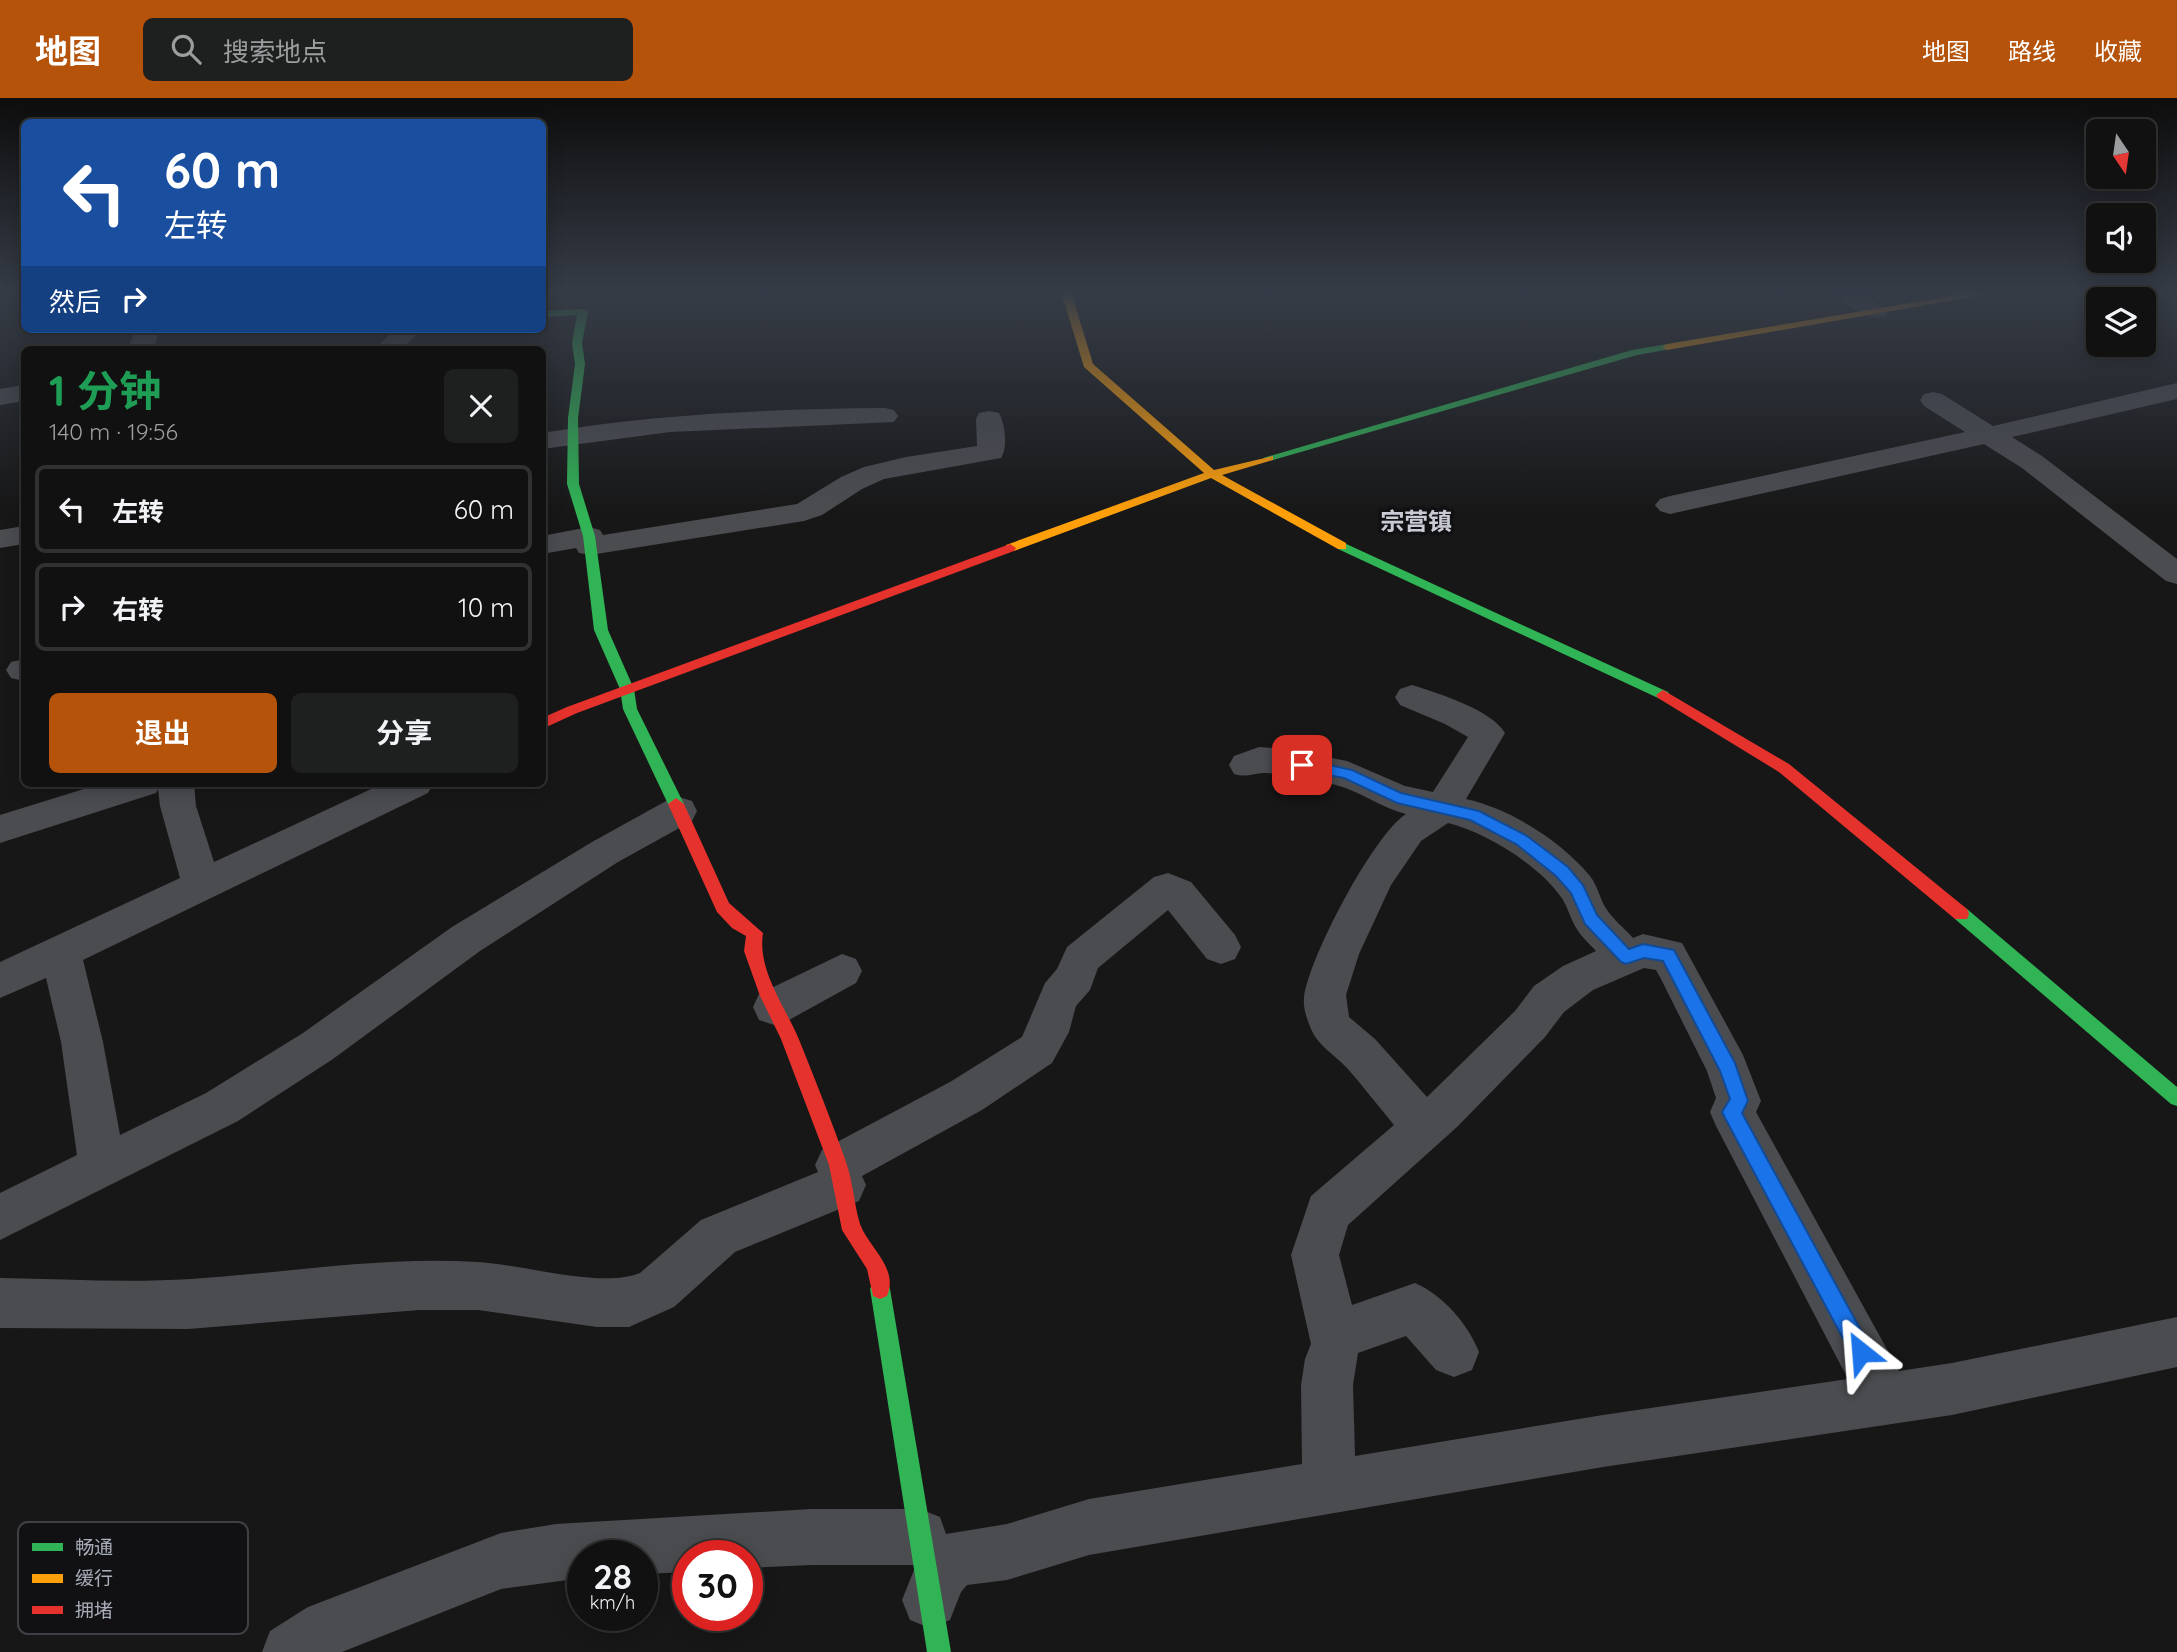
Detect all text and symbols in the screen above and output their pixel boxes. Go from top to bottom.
search box [143,18,633,81]
text: 地图 [35,30,101,71]
icon: search [167,30,205,68]
text: 搜索地点 [223,35,327,68]
text: 地图 [1922,36,1970,66]
text: 路线 [2008,36,2056,66]
text: 收藏 [2094,36,2142,66]
north arrow [2086,119,2156,189]
map controls [2086,119,2156,357]
text: 60 m [164,139,280,200]
icon: left [49,147,140,238]
button: sound [2086,203,2156,273]
text: 左转 [164,205,228,245]
icon: right [115,280,153,318]
text: 然后 [49,285,101,318]
button: layers [2086,287,2156,357]
text: 1 分钟 [49,364,161,417]
button: close [444,369,518,443]
text: 140 m · 19:56 [49,417,178,446]
icon: left [53,490,91,528]
text: 60 m [454,493,514,526]
text: 左转 [112,495,164,528]
district label: 宗营镇 [1380,506,1452,536]
icon: right [53,588,91,626]
text: 10 m [458,591,514,624]
text: 右转 [112,593,164,626]
button: 退出 [49,693,277,773]
button: 分享 [291,693,518,773]
pin [1272,735,1332,795]
icon: arrive [1283,746,1321,784]
position arrow [1824,1315,1898,1389]
legend [18,1522,248,1634]
text: 畅通 [75,1535,113,1559]
speed limit sign: 30 [672,1540,763,1631]
text: 28 [593,1554,632,1598]
text: 缓行 [75,1566,113,1590]
text: km/h [590,1591,635,1614]
text: 拥堵 [75,1598,113,1622]

